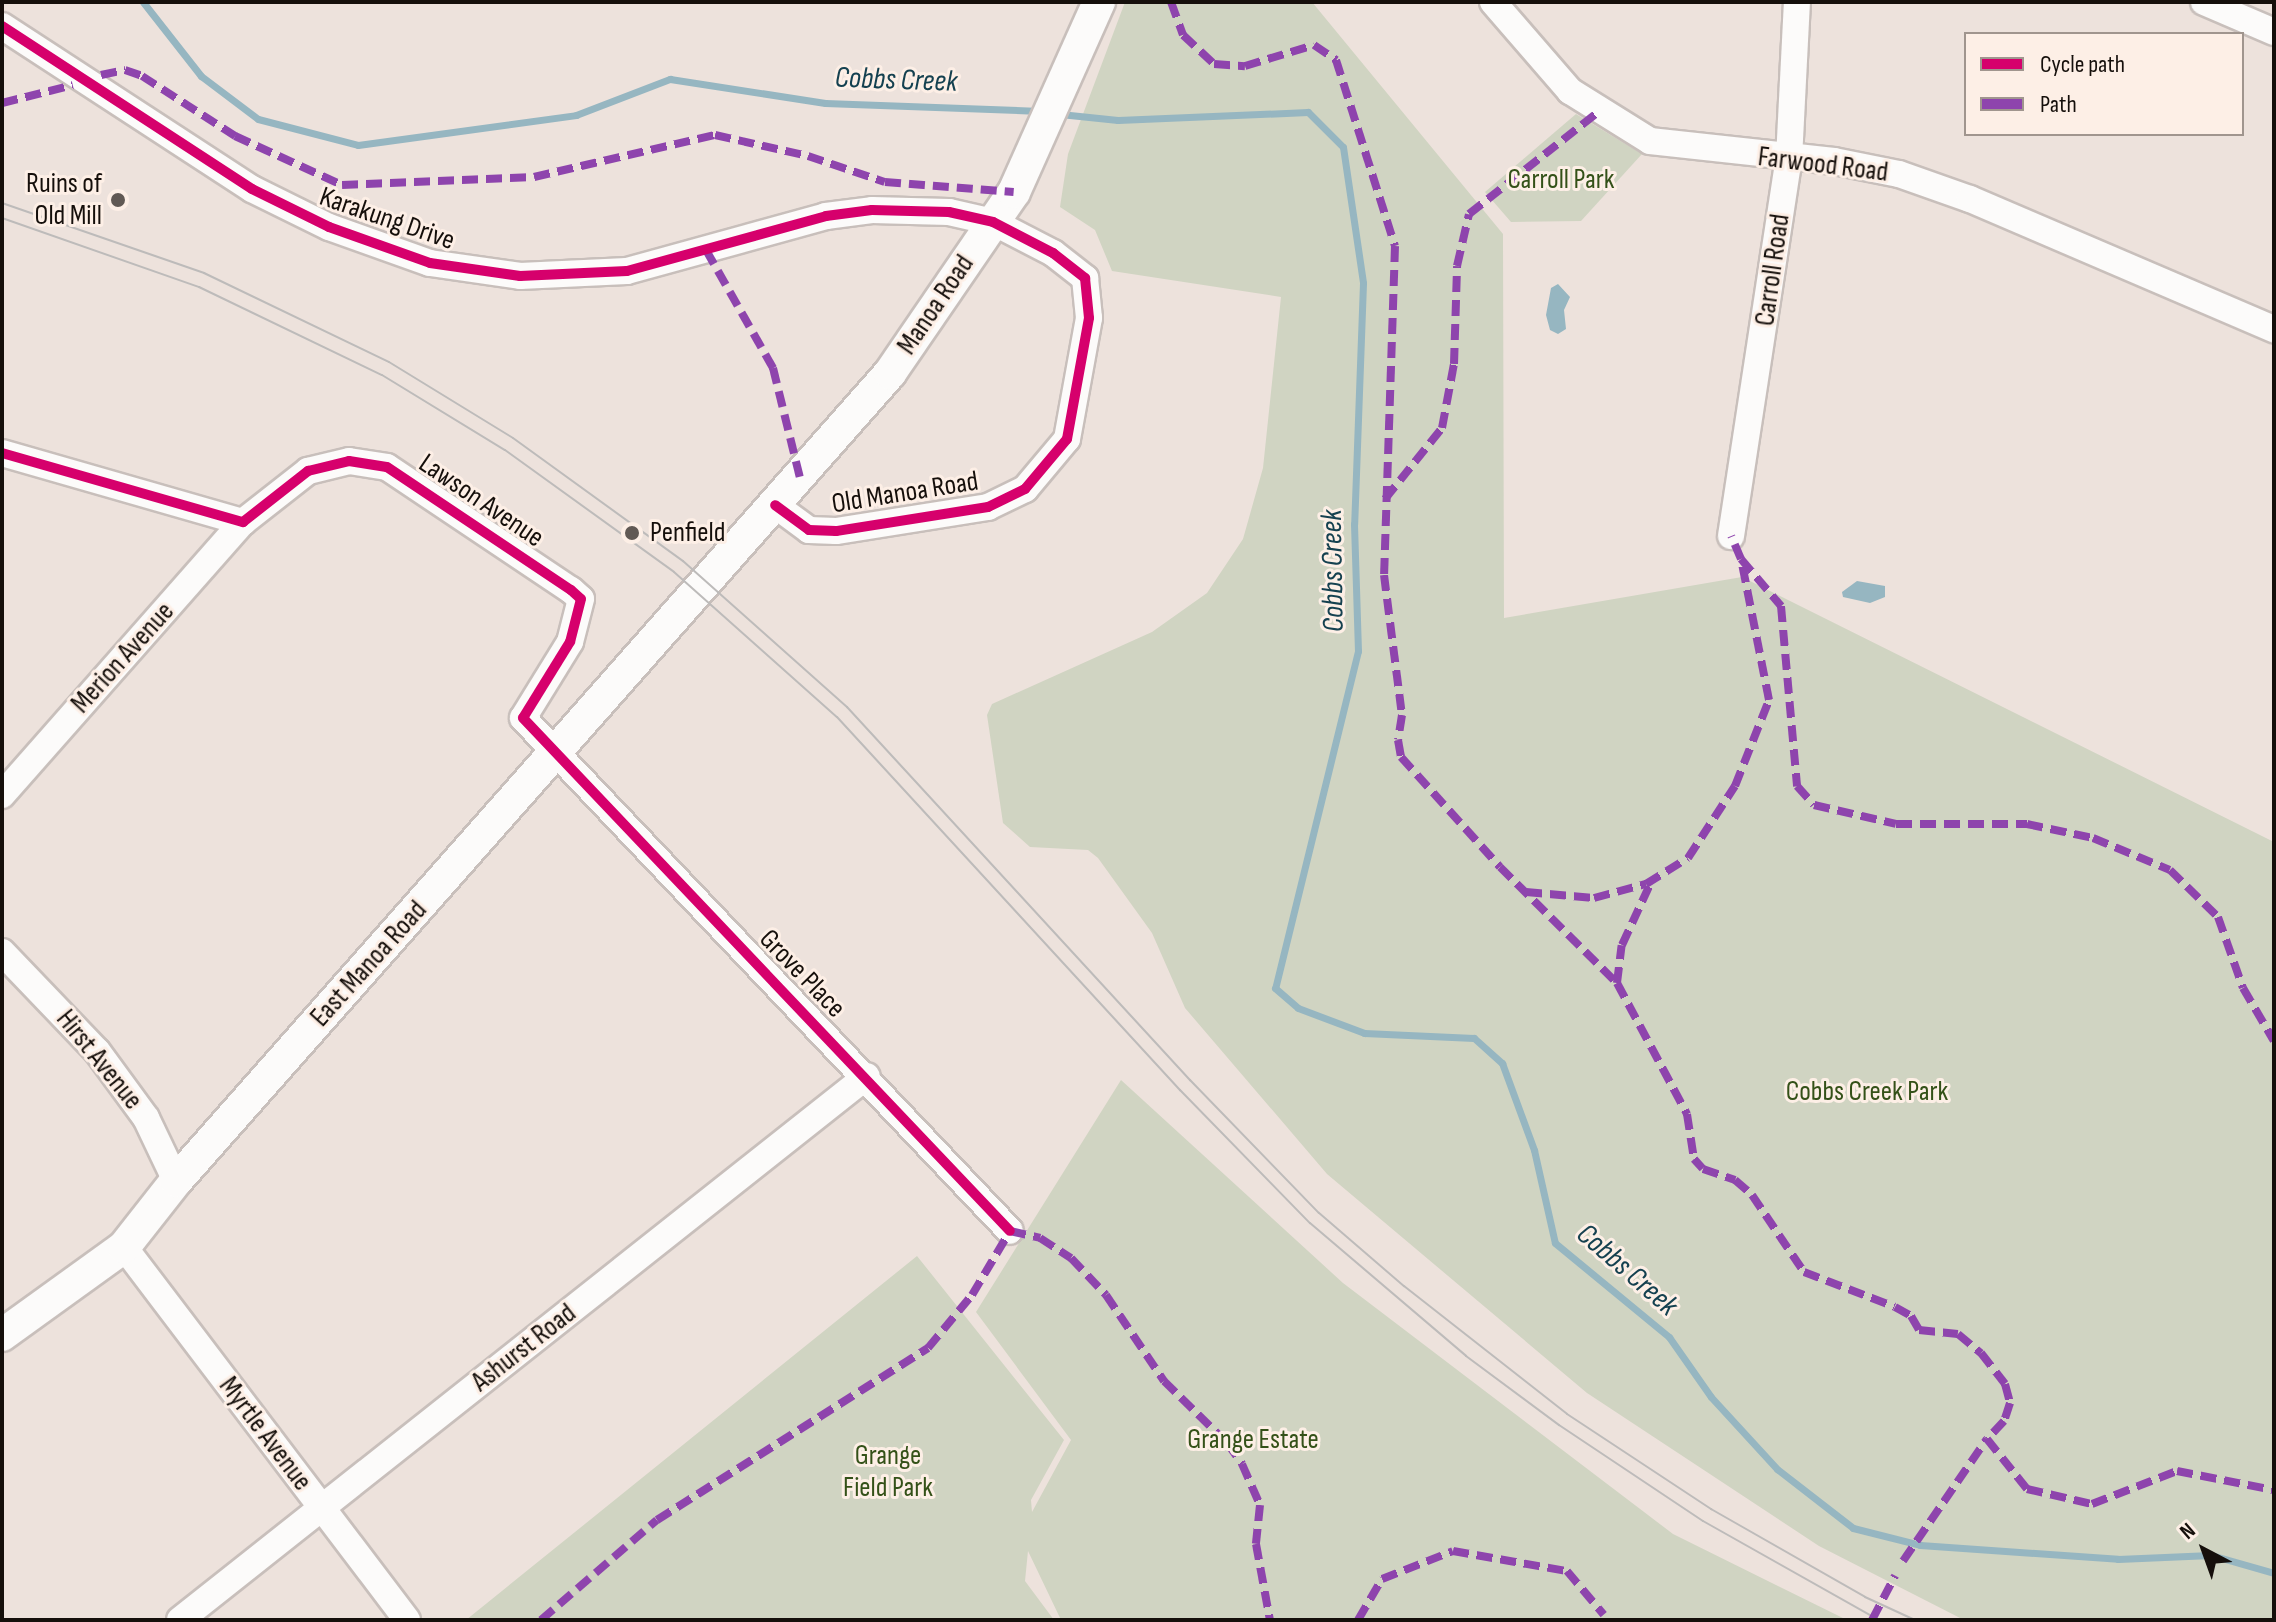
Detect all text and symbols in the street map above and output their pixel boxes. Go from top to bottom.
legend [1964,32,2244,136]
text: Cycle path [2040,50,2125,79]
water label: Cobbs Creek [834,60,958,100]
text: Path [2040,90,2077,119]
street label: Farwood Road [1756,140,1890,190]
park label: Carroll Park [1508,163,1614,197]
place label: Ruins of Old Mill [26,167,102,233]
street label: Karakung Drive [315,180,459,258]
marker: Ruins of Old Mill [109,191,127,209]
street label: Carroll Road [1749,212,1797,328]
street label: Manoa Road [891,249,981,361]
street label: Lawson Avenue [412,447,550,555]
street label: Old Manoa Road [829,465,981,521]
water label: Cobbs Creek [1314,509,1352,633]
place label: Penfield [650,516,725,550]
marker: Penfield [621,522,643,544]
street label: Merion Avenue [64,596,182,720]
street label: East Manoa Road [304,894,434,1034]
street label: Grove Place [752,923,852,1025]
street label: Hirst Avenue [49,1003,149,1117]
park label: Cobbs Creek Park [1786,1075,1948,1109]
water label: Cobbs Creek [1569,1216,1685,1324]
street label: Ashurst Road [465,1297,583,1399]
street label: Myrtle Avenue [211,1370,319,1498]
park label: Grange Estate [1187,1423,1319,1457]
park label: Grange Field Park [843,1439,933,1505]
north arrow [2164,1510,2244,1590]
text: N [2175,1517,2201,1546]

